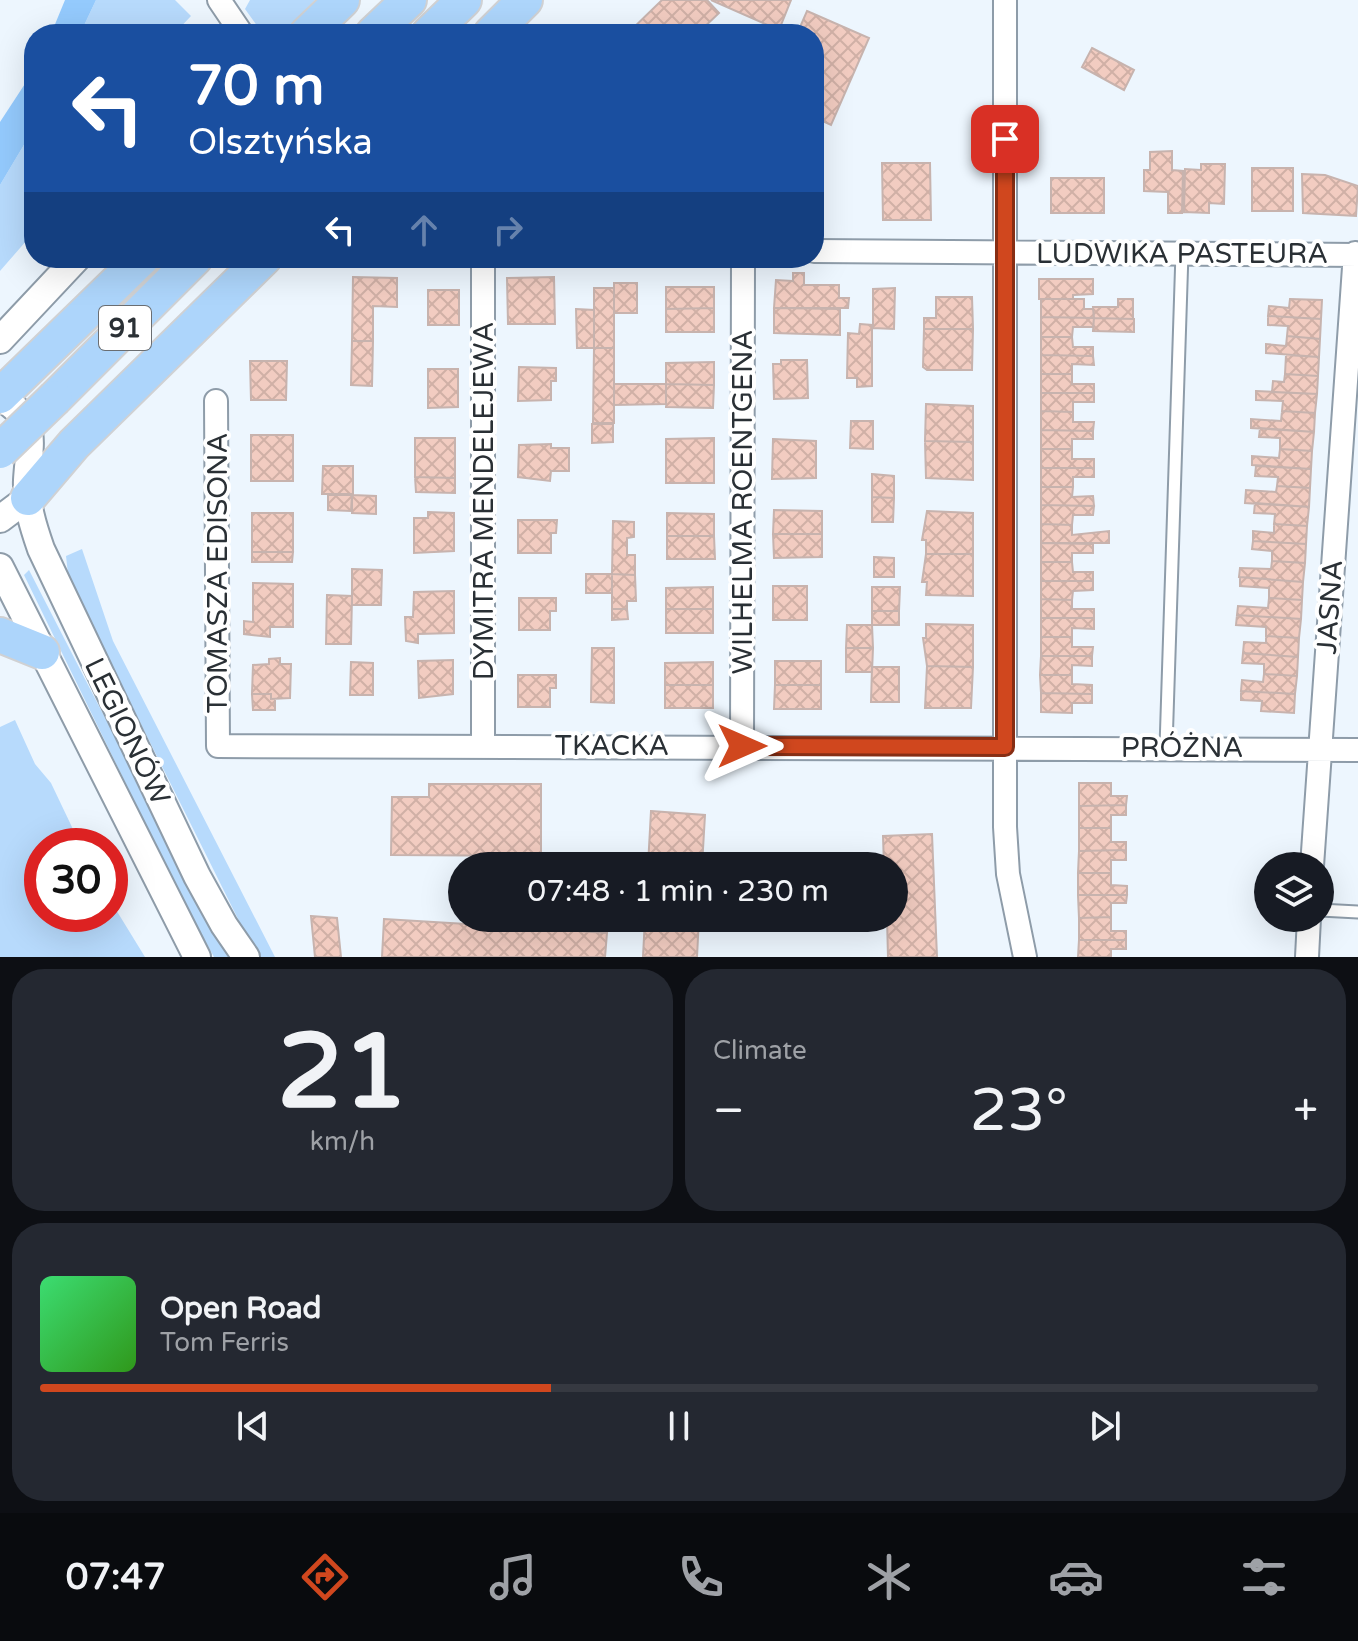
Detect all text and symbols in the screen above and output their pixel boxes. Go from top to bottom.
text: 70 m [188,53,324,120]
icon: left [56,56,160,160]
pin [971,105,1039,173]
icon: arrive [983,117,1027,161]
text: Olsztyńska [188,121,373,164]
icon: left [318,208,362,252]
icon: ahead [402,208,446,252]
icon: right [486,208,530,252]
street label: LUDWIKA PASTEURA [1036,237,1328,271]
road number: 91 [99,306,151,350]
street label: DYMITRA MENDELEJEWA [467,322,501,680]
street label: WILHELMA ROENTGENA [726,330,760,674]
street label: TOMASZA EDISONA [201,433,235,713]
street label: JASNA [1310,559,1350,655]
street label: LEGIONÓW [77,652,177,810]
position arrow [700,704,784,788]
street label: TKACKA [555,729,669,763]
street label: PRÓŻNA [1121,731,1243,765]
speed limit sign: 30 [24,828,128,932]
map controls [1254,852,1334,932]
button: layers [1254,852,1334,932]
text: 07:48 · 1 min · 230 m [527,873,829,910]
text: 21 [277,1011,408,1136]
text: Climate [713,1035,807,1066]
text: 23° [970,1075,1068,1147]
text: − [713,1085,744,1138]
text: + [1293,1085,1318,1138]
text: km/h [310,1126,375,1157]
text: Open Road [160,1290,321,1327]
text: Tom Ferris [160,1327,289,1358]
icon: previous [231,1404,275,1448]
icon: pause [657,1404,701,1448]
icon: next [1083,1404,1127,1448]
icon: directions [297,1549,353,1605]
icon: music [485,1549,541,1605]
icon: phone [673,1549,729,1605]
icon: climate [861,1549,917,1605]
icon: car [1048,1549,1104,1605]
icon: filters [1236,1549,1292,1605]
text: 07:47 [66,1556,166,1599]

